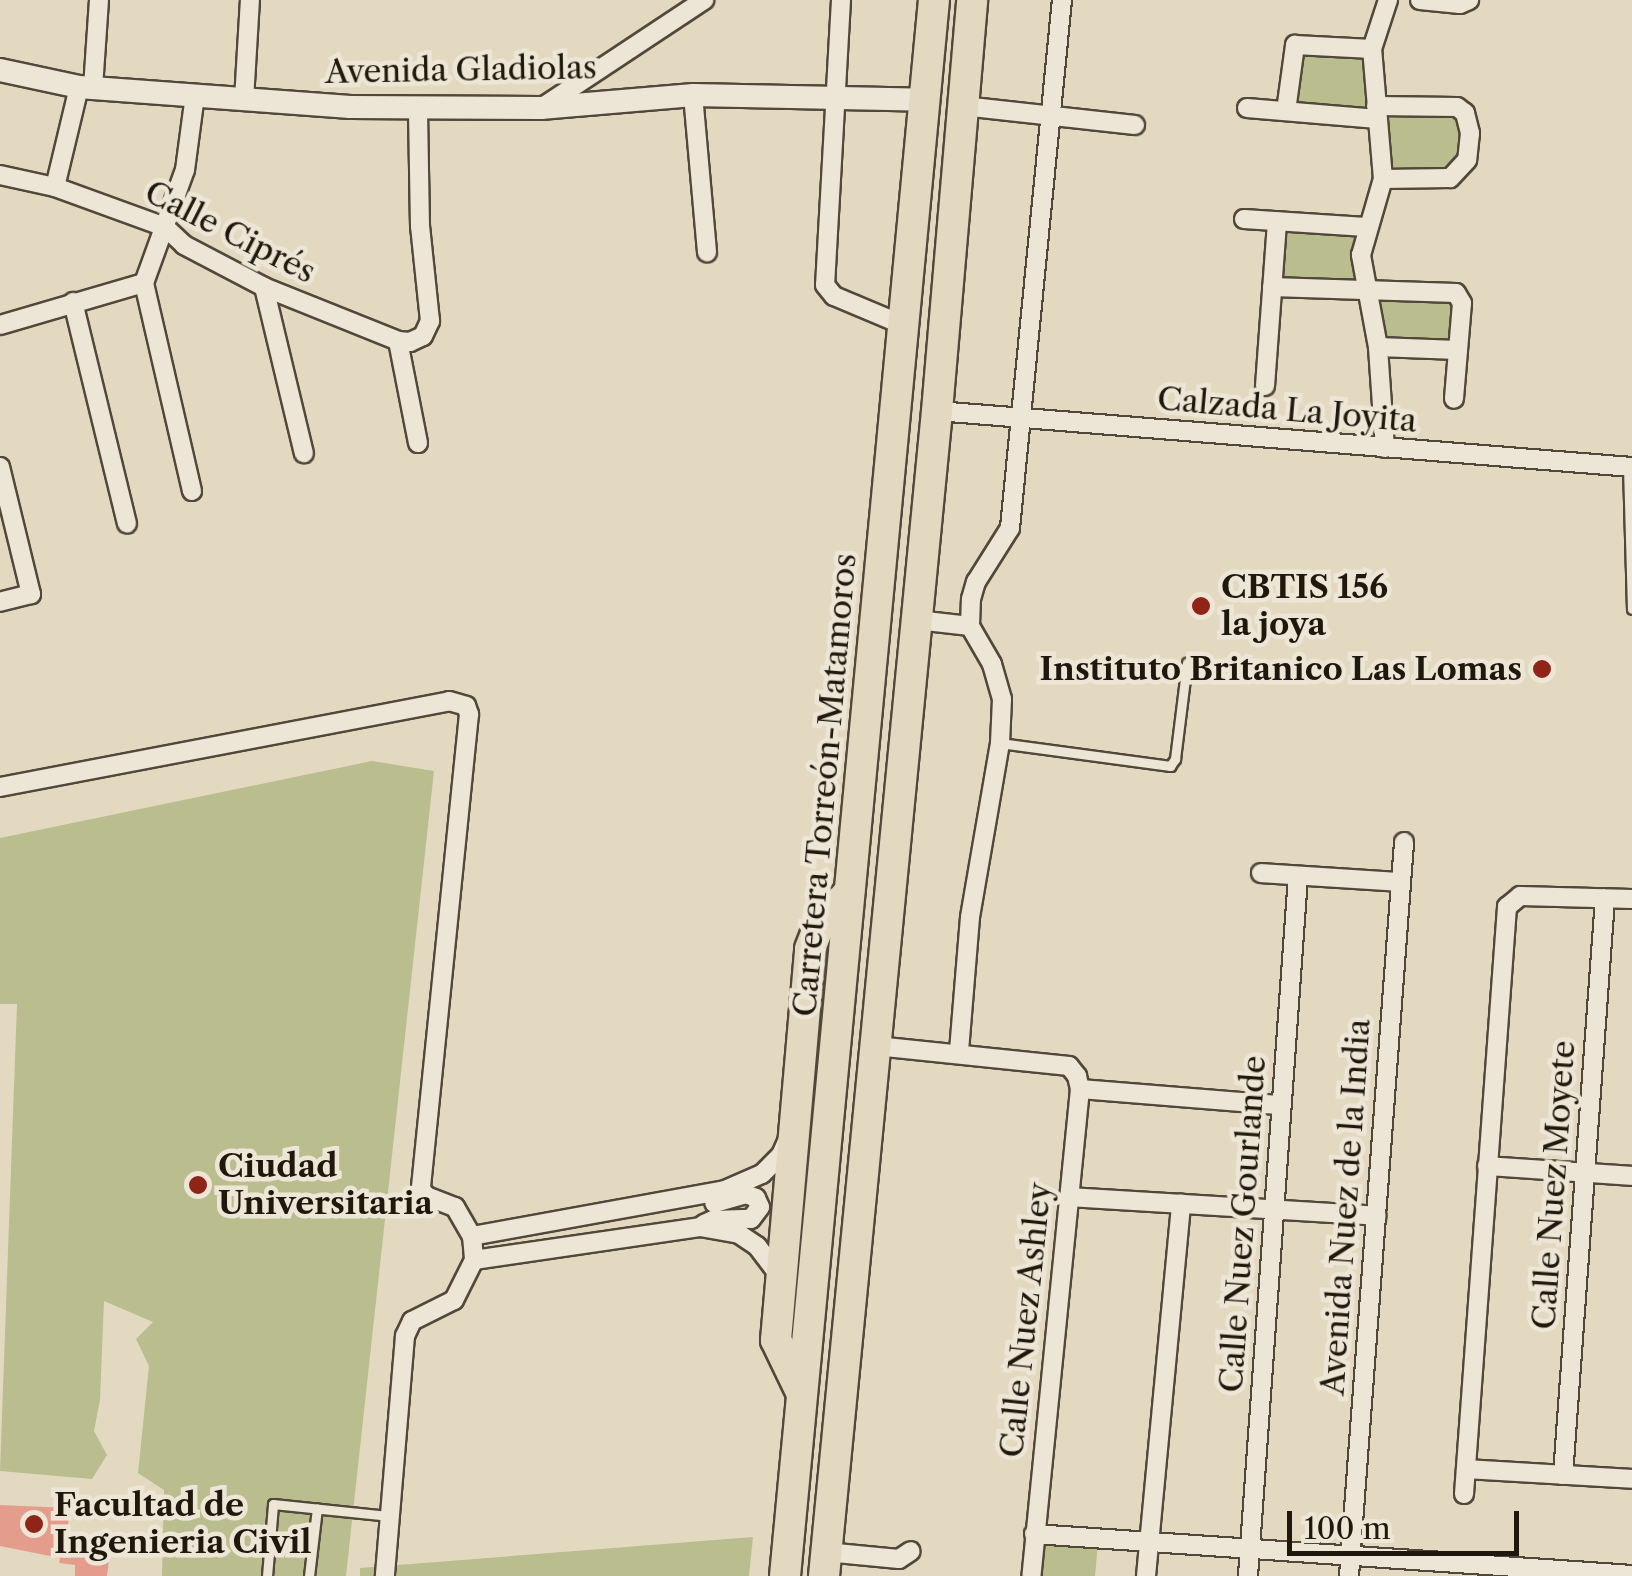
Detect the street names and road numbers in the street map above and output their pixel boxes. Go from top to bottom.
street label: Avenida Gladiolas [325,48,597,92]
street label: Calle Ciprés [138,173,322,291]
street label: Calzada La Joyita [1155,379,1419,441]
street label: Carretera Torreón-Matamoros [786,551,864,1019]
street label: Avenida Nuez de la India [1314,1017,1378,1397]
street label: Calle Nuez Moyete [1525,1039,1583,1331]
street label: Calle Nuez Gourlande [1212,1054,1274,1394]
street label: Calle Nuez Ashley [992,1180,1060,1460]

